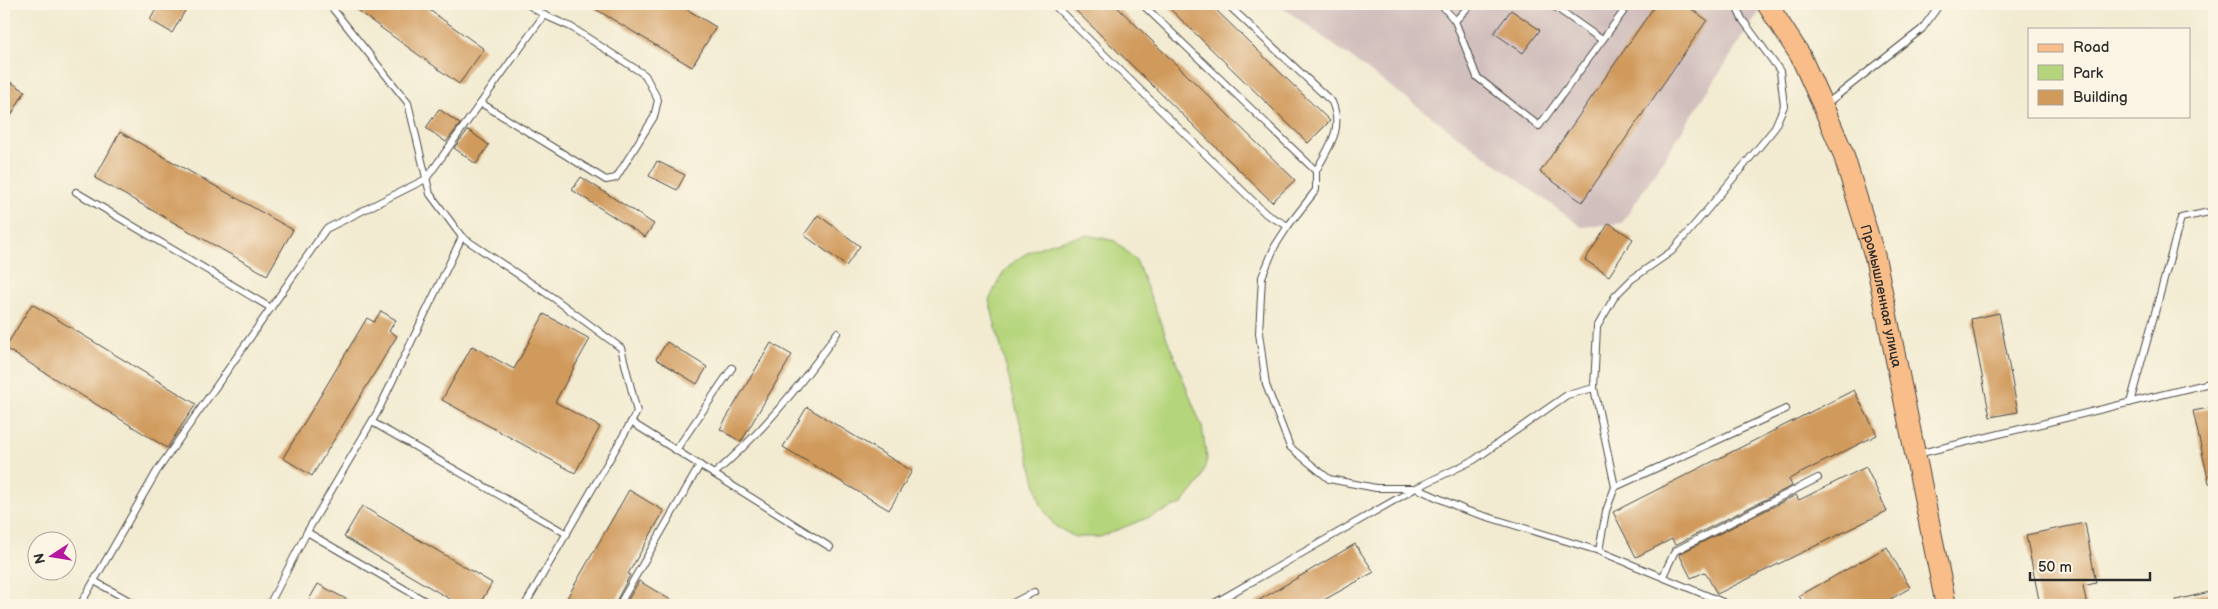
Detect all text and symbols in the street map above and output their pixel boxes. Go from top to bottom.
legend [2028,28,2190,118]
text: Road [2073,38,2109,57]
text: Park [2073,64,2104,83]
text: Building [2073,88,2128,107]
street label: Промышленная улица [1857,223,1905,370]
north arrow [28,532,78,582]
scale bar [2030,549,2150,581]
text: N [30,552,49,566]
text: 50 m [2038,558,2072,577]

